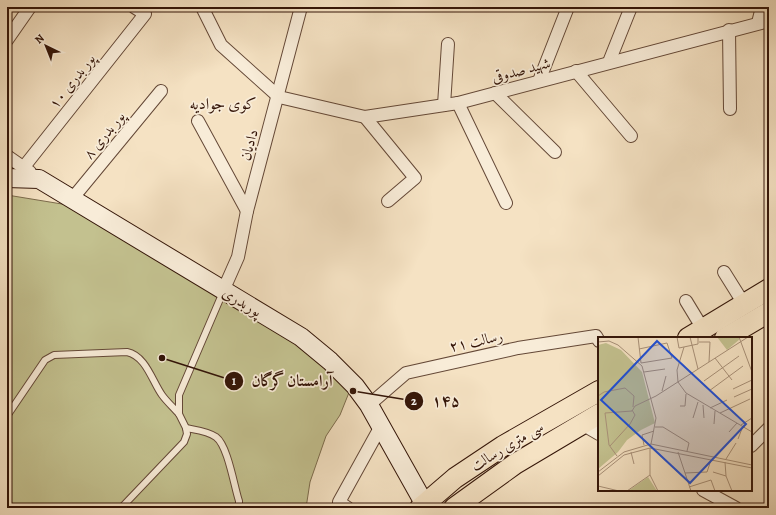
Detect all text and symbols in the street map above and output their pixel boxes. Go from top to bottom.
north arrow [26,26,66,66]
text: N [31,31,48,47]
street label: پور بدری ۱۰ [44,48,101,113]
street label: شهید صدوقی [489,53,553,87]
district label: کوی جوادیه [189,93,257,115]
street label: پور بدری ۸ [79,106,131,164]
street label: دادیان [235,127,263,163]
street label: پوربدری [218,282,266,323]
street label: ۲۱ رسالت [447,326,505,356]
inset map [598,337,752,491]
callout: آرامستان گرگان [224,367,341,395]
text: آرامستان گرگان [252,370,335,392]
text: 1 [232,373,237,389]
callout: ۱۴۵ [404,387,468,415]
text: ۱۴۵ [432,390,460,412]
text: 2 [411,393,417,409]
street label: سی متری رسالت [467,416,548,476]

